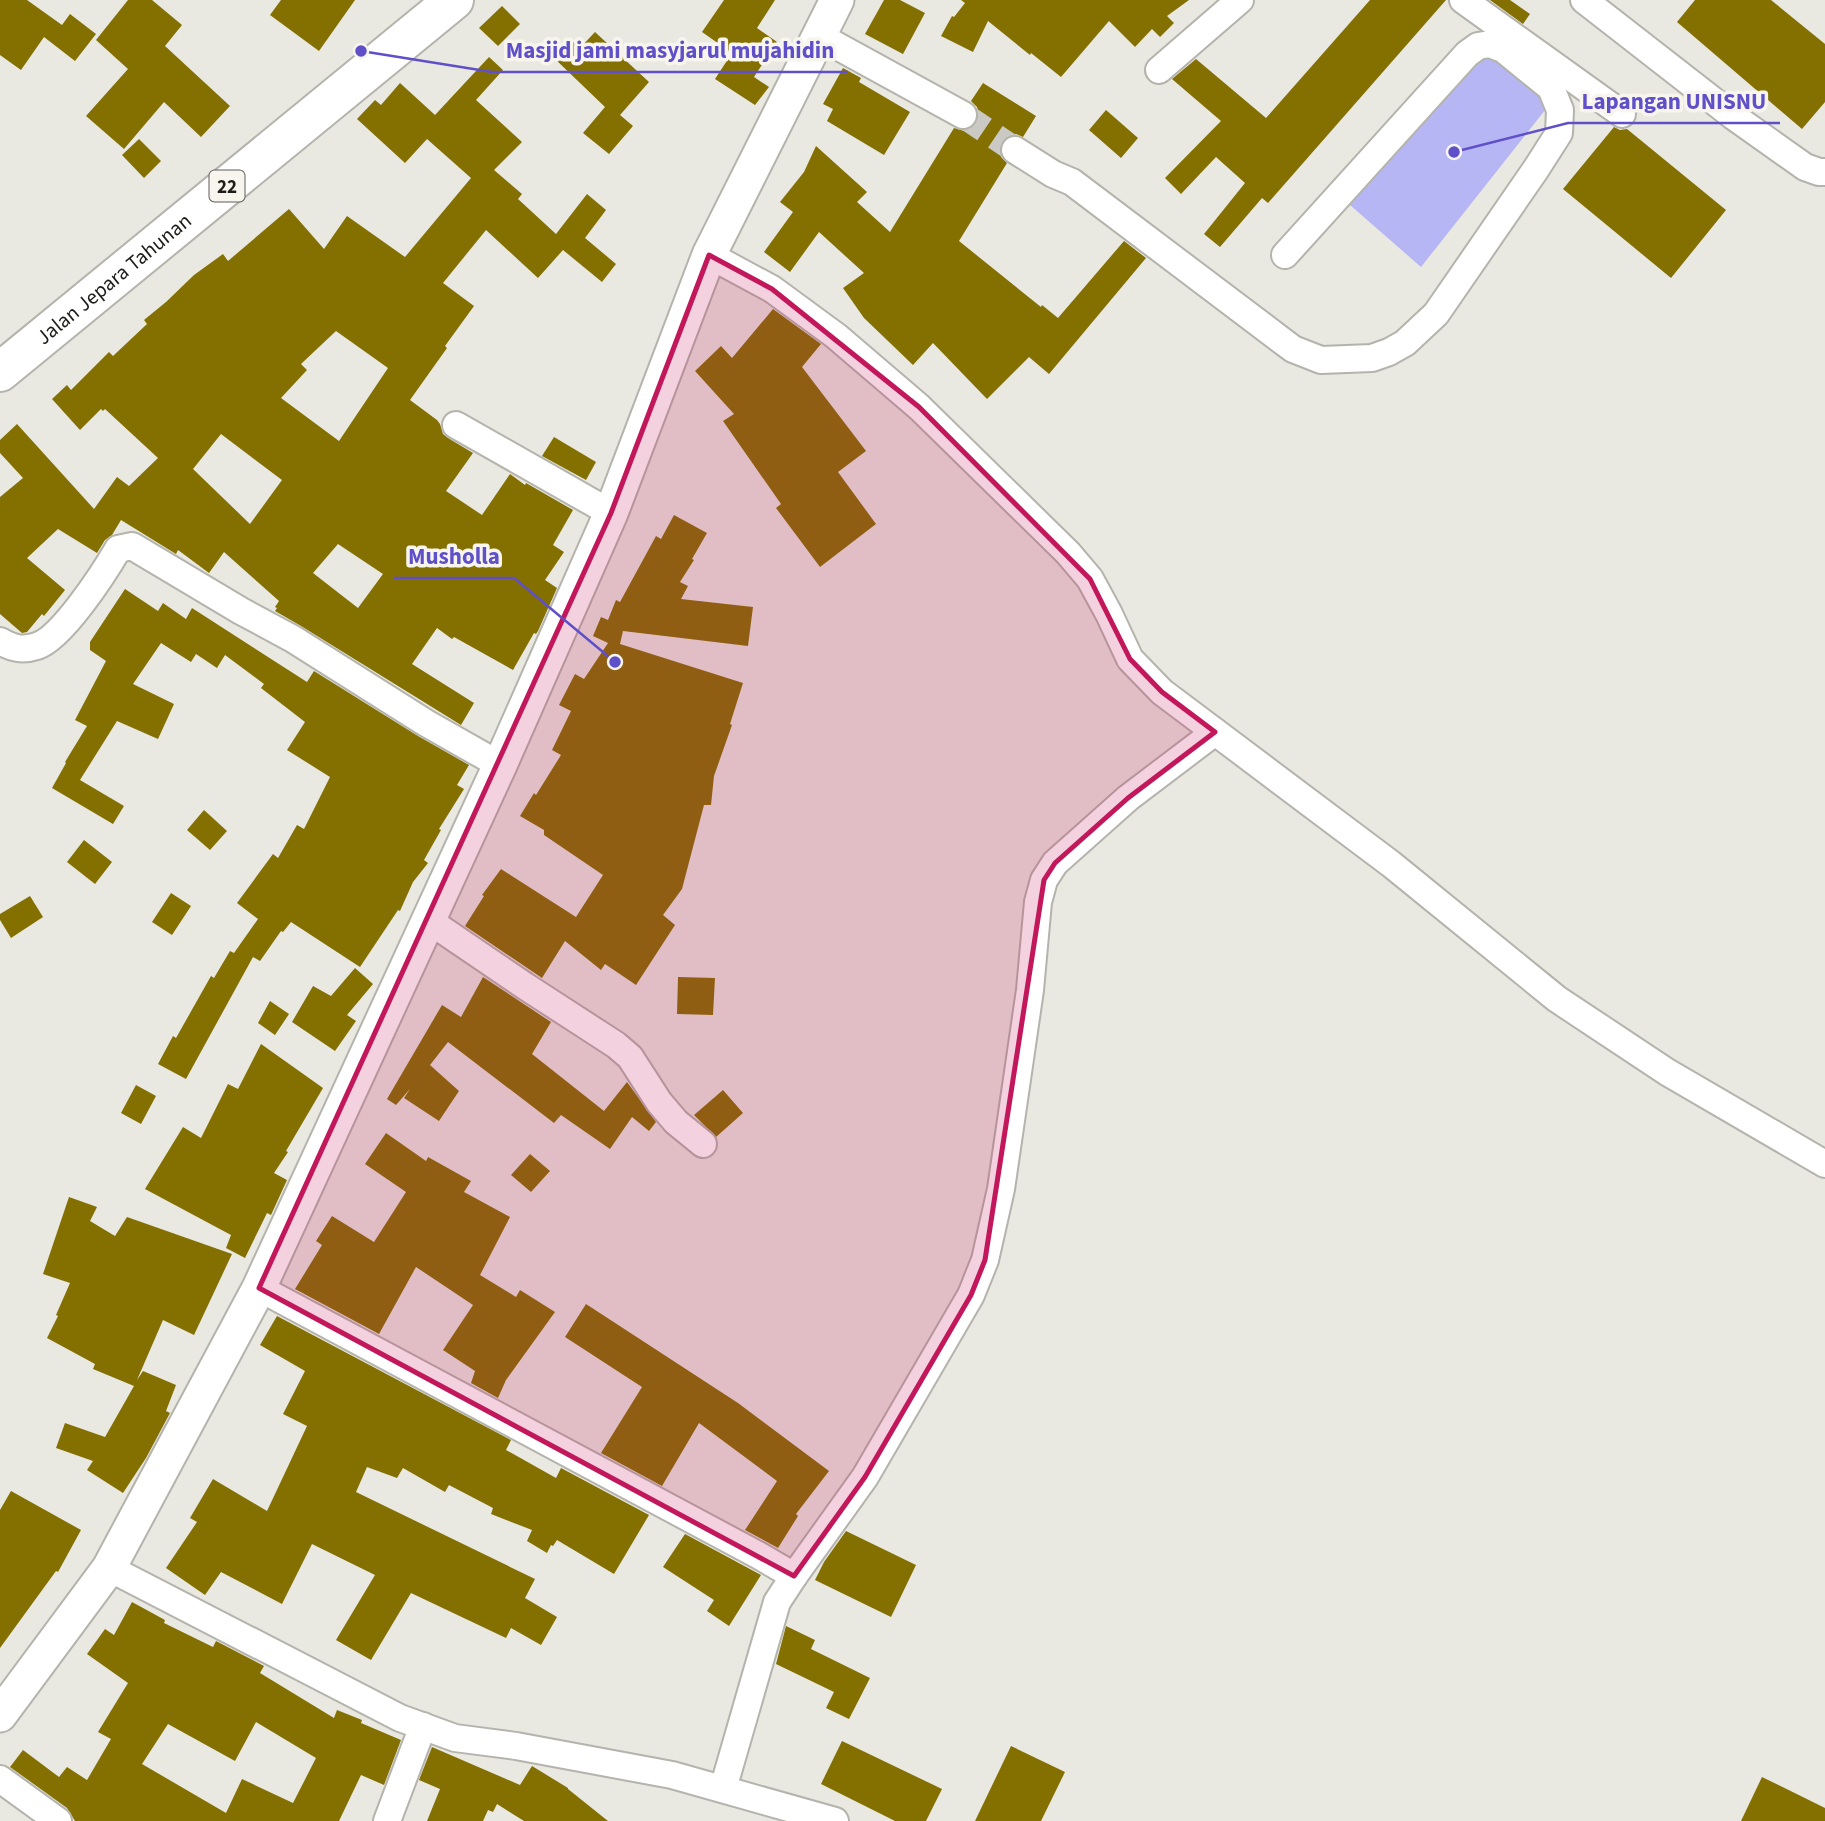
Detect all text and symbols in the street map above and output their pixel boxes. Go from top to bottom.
callout: Masjid jami masyjarul mujahidin [492,28,848,72]
text: Masjid jami masyjarul mujahidin [506,34,834,67]
callout: Lapangan UNISNU [1568,79,1780,123]
text: Lapangan UNISNU [1582,85,1766,118]
road number: 22 [210,170,244,202]
street label: Jalan Jepara Tahunan [29,206,198,352]
callout: Musholla [394,534,514,578]
text: Musholla [408,540,500,573]

